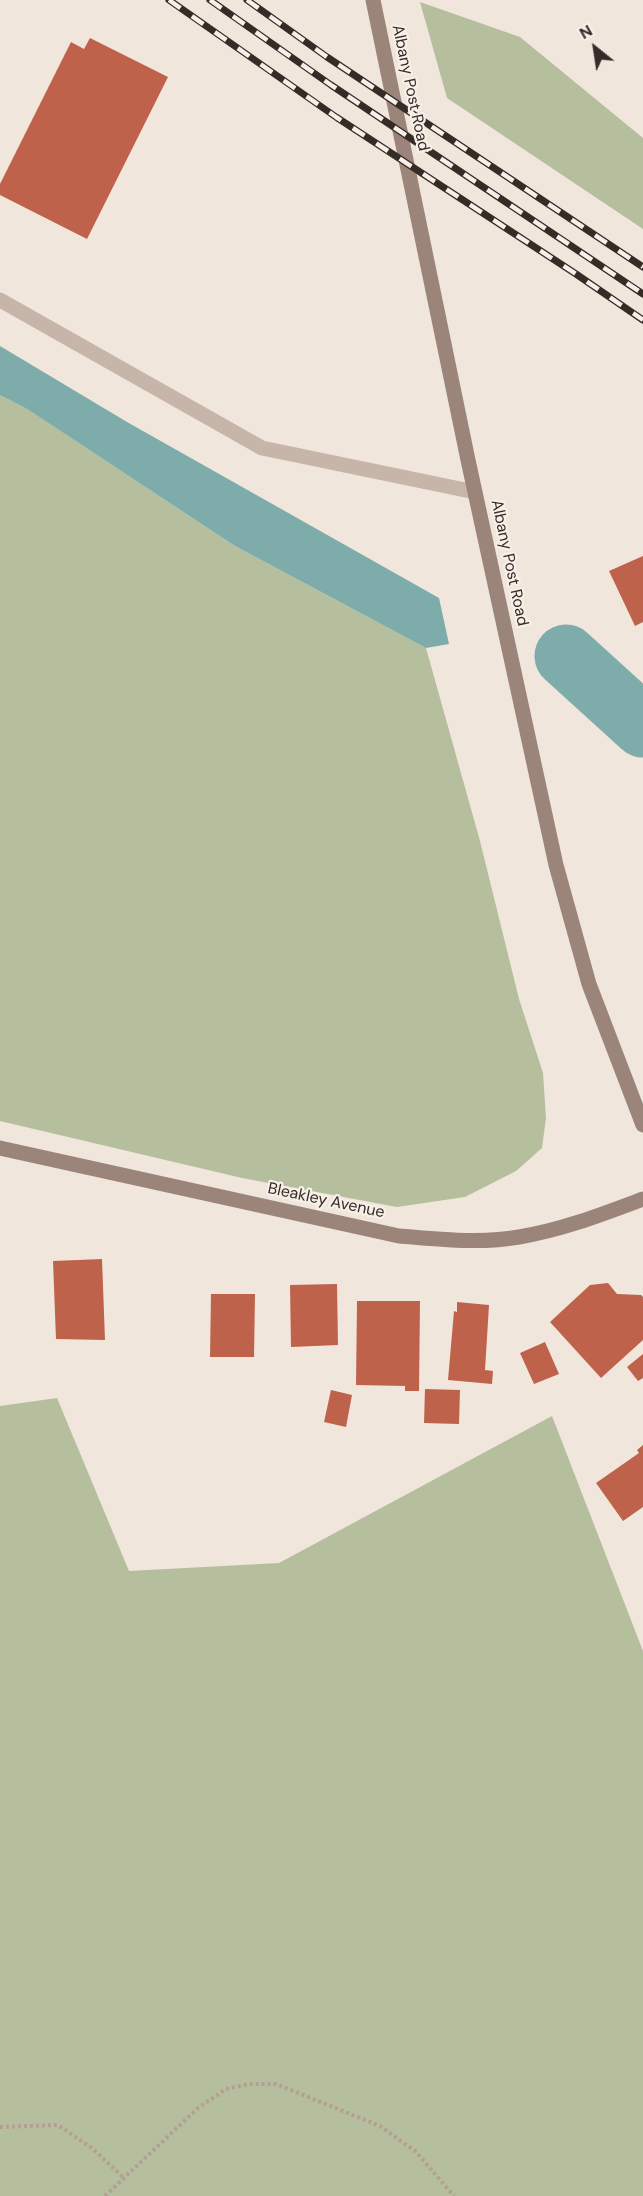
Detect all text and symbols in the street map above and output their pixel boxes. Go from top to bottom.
north arrow [565,18,625,78]
text: N [575,20,596,44]
street label: Albany Post Road [387,23,433,153]
street label: Albany Post Road [486,498,532,628]
street label: Bleakley Avenue [266,1179,386,1223]

